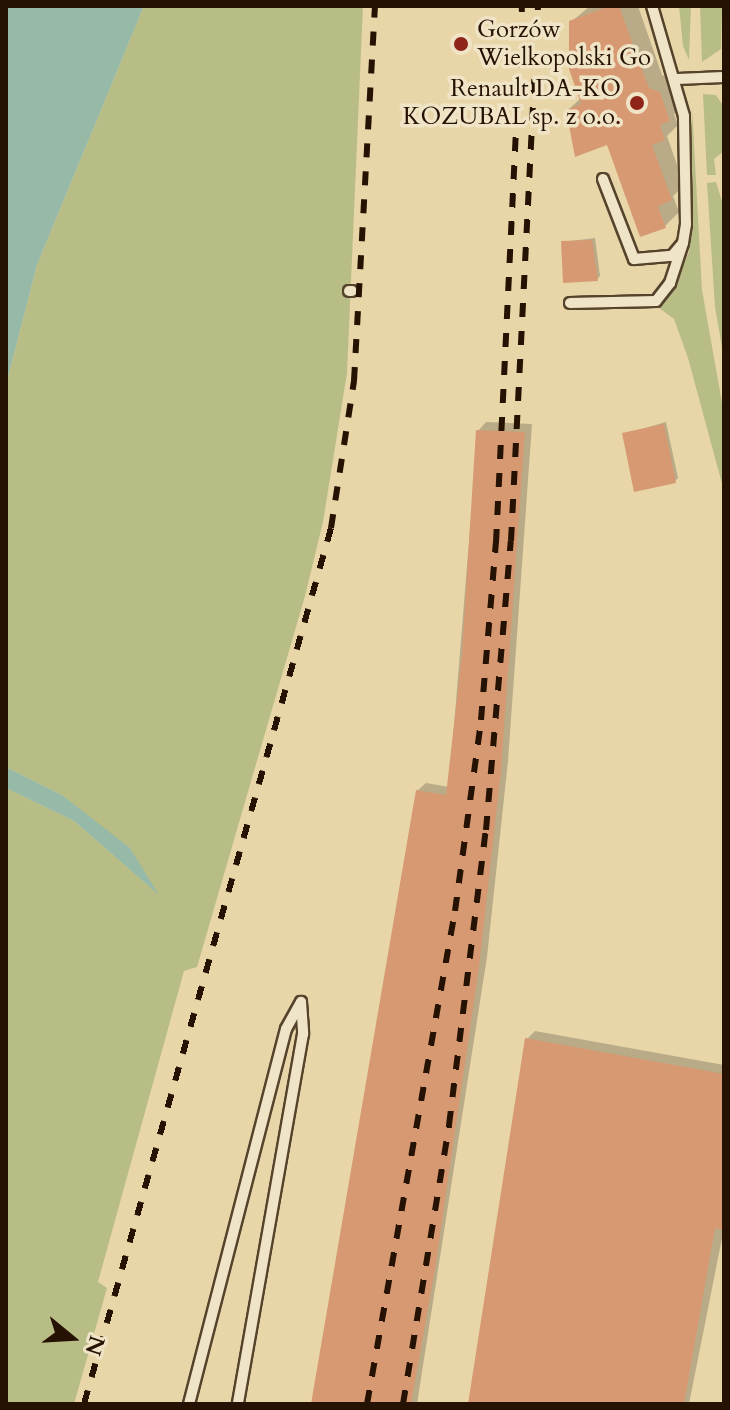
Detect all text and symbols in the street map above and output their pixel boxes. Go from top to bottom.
place label: Gorzów Wielkopolski Go [477,16,651,72]
marker: Gorzów Wielkopolski Go [452,35,470,53]
place label: Renault DA-KO KOZUBAL sp. z o.o. [403,75,621,131]
marker: Renault DA-KO KOZUBAL sp. z o.o. [628,94,646,112]
north arrow [32,1298,112,1378]
text: N [78,1332,112,1359]

